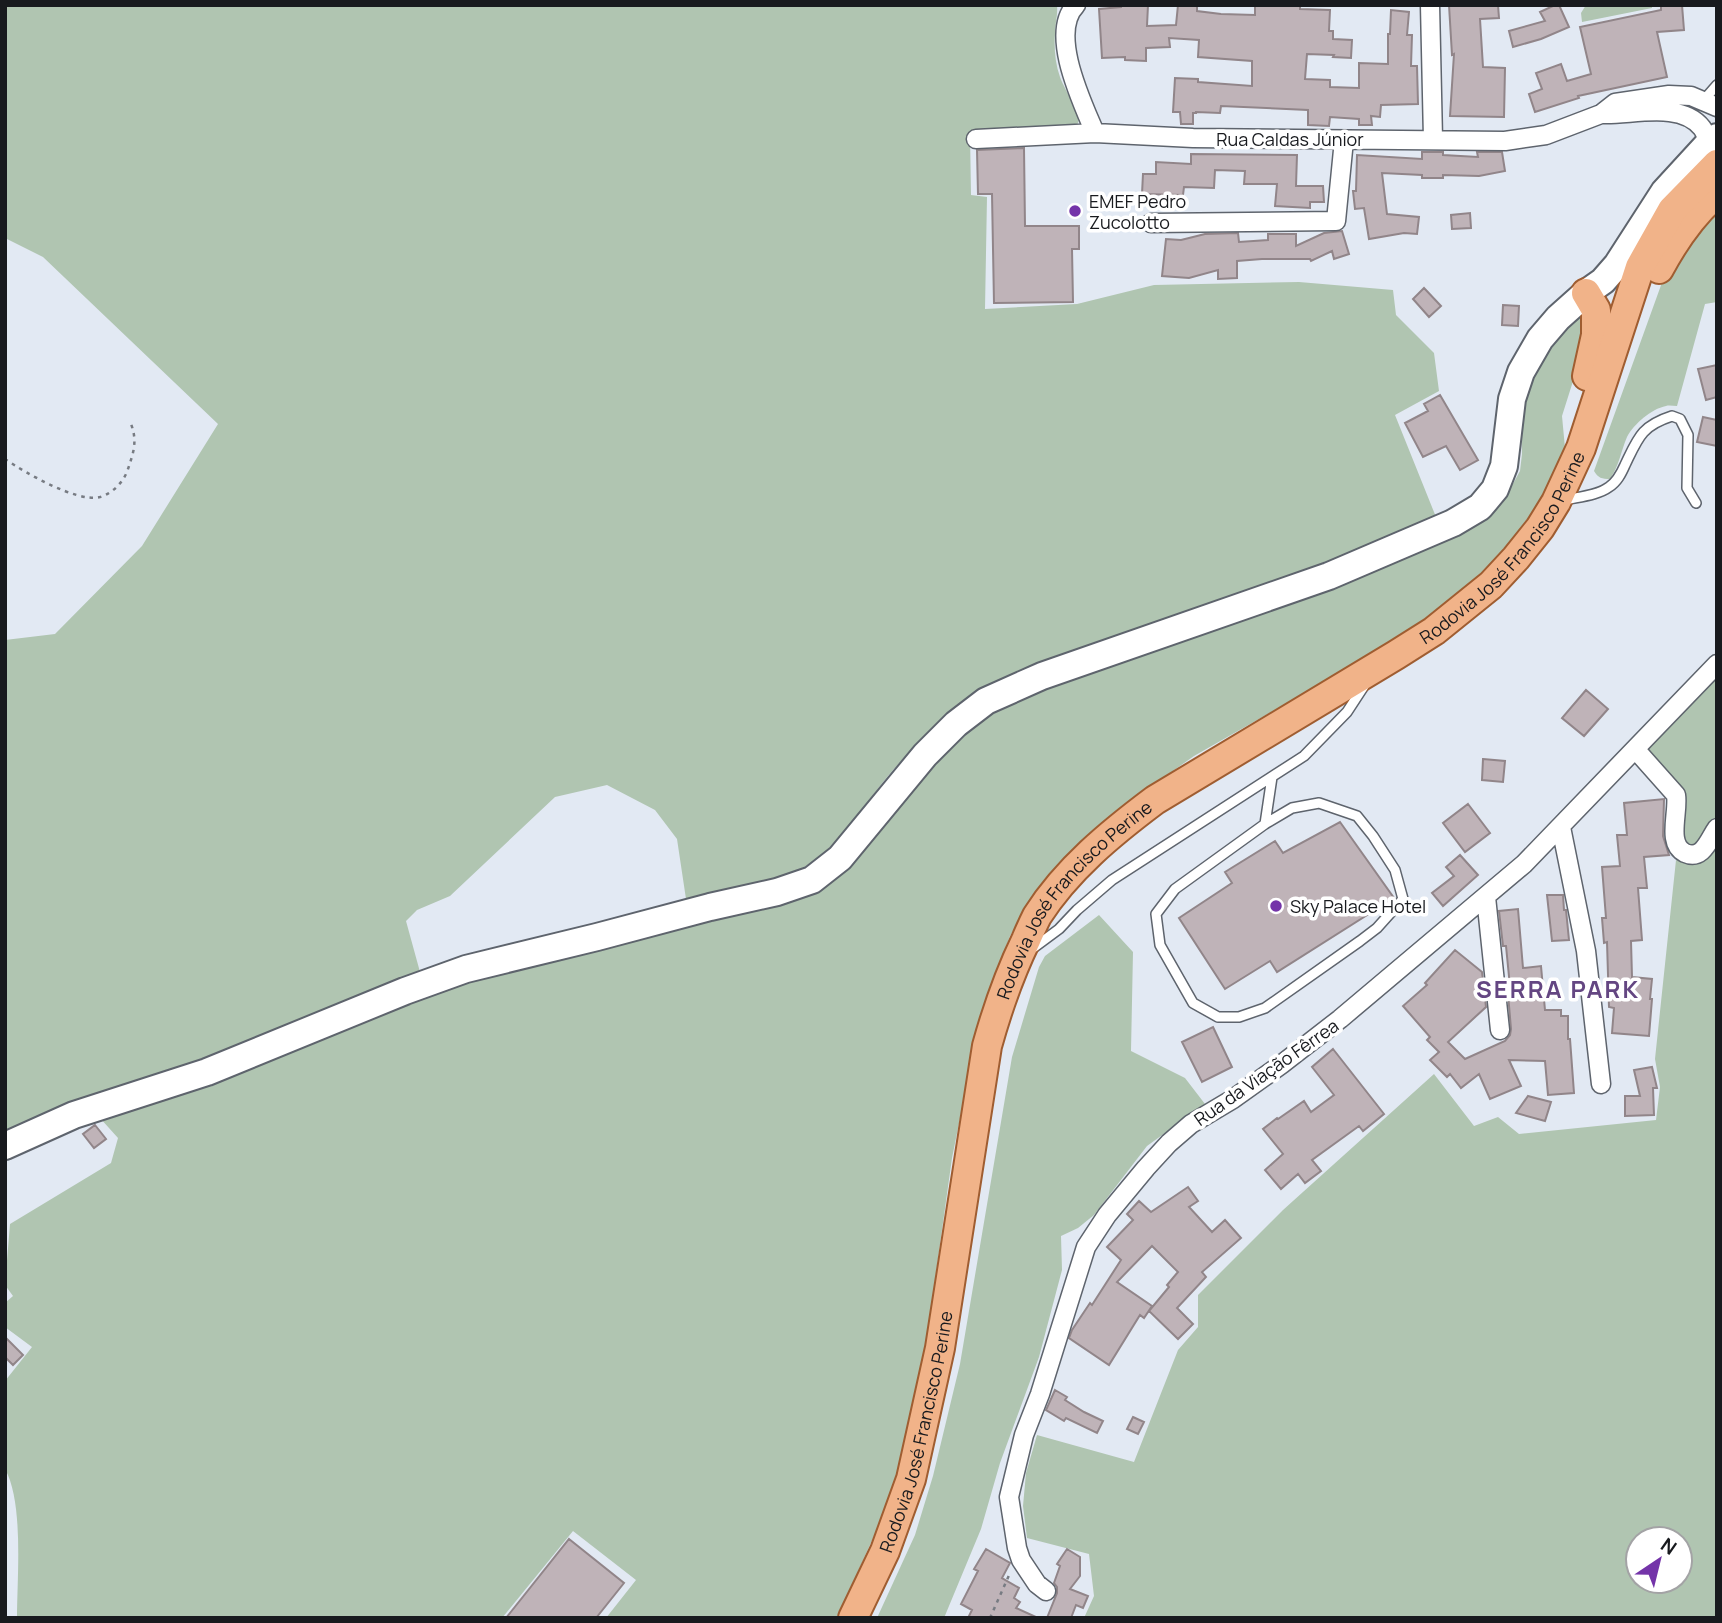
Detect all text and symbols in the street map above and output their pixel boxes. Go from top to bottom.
street label: Rua Caldas Júnior [1216,127,1364,151]
place label: EMEF Pedro Zucolotto [1089,189,1186,234]
marker: EMEF Pedro Zucolotto [1067,203,1083,219]
street label: Rodovia José Francisco Perine [1415,447,1590,649]
street label: Rodovia José Francisco Perine [991,795,1157,1002]
place label: Sky Palace Hotel [1290,894,1426,918]
marker: Sky Palace Hotel [1268,898,1284,914]
district label: SERRA PARK [1476,972,1640,1005]
street label: Rua da Viação Fêrrea [1189,1013,1343,1131]
street label: Rodovia José Francisco Perine [873,1309,958,1556]
north arrow [1624,1525,1694,1595]
text: N [1656,1532,1682,1561]

